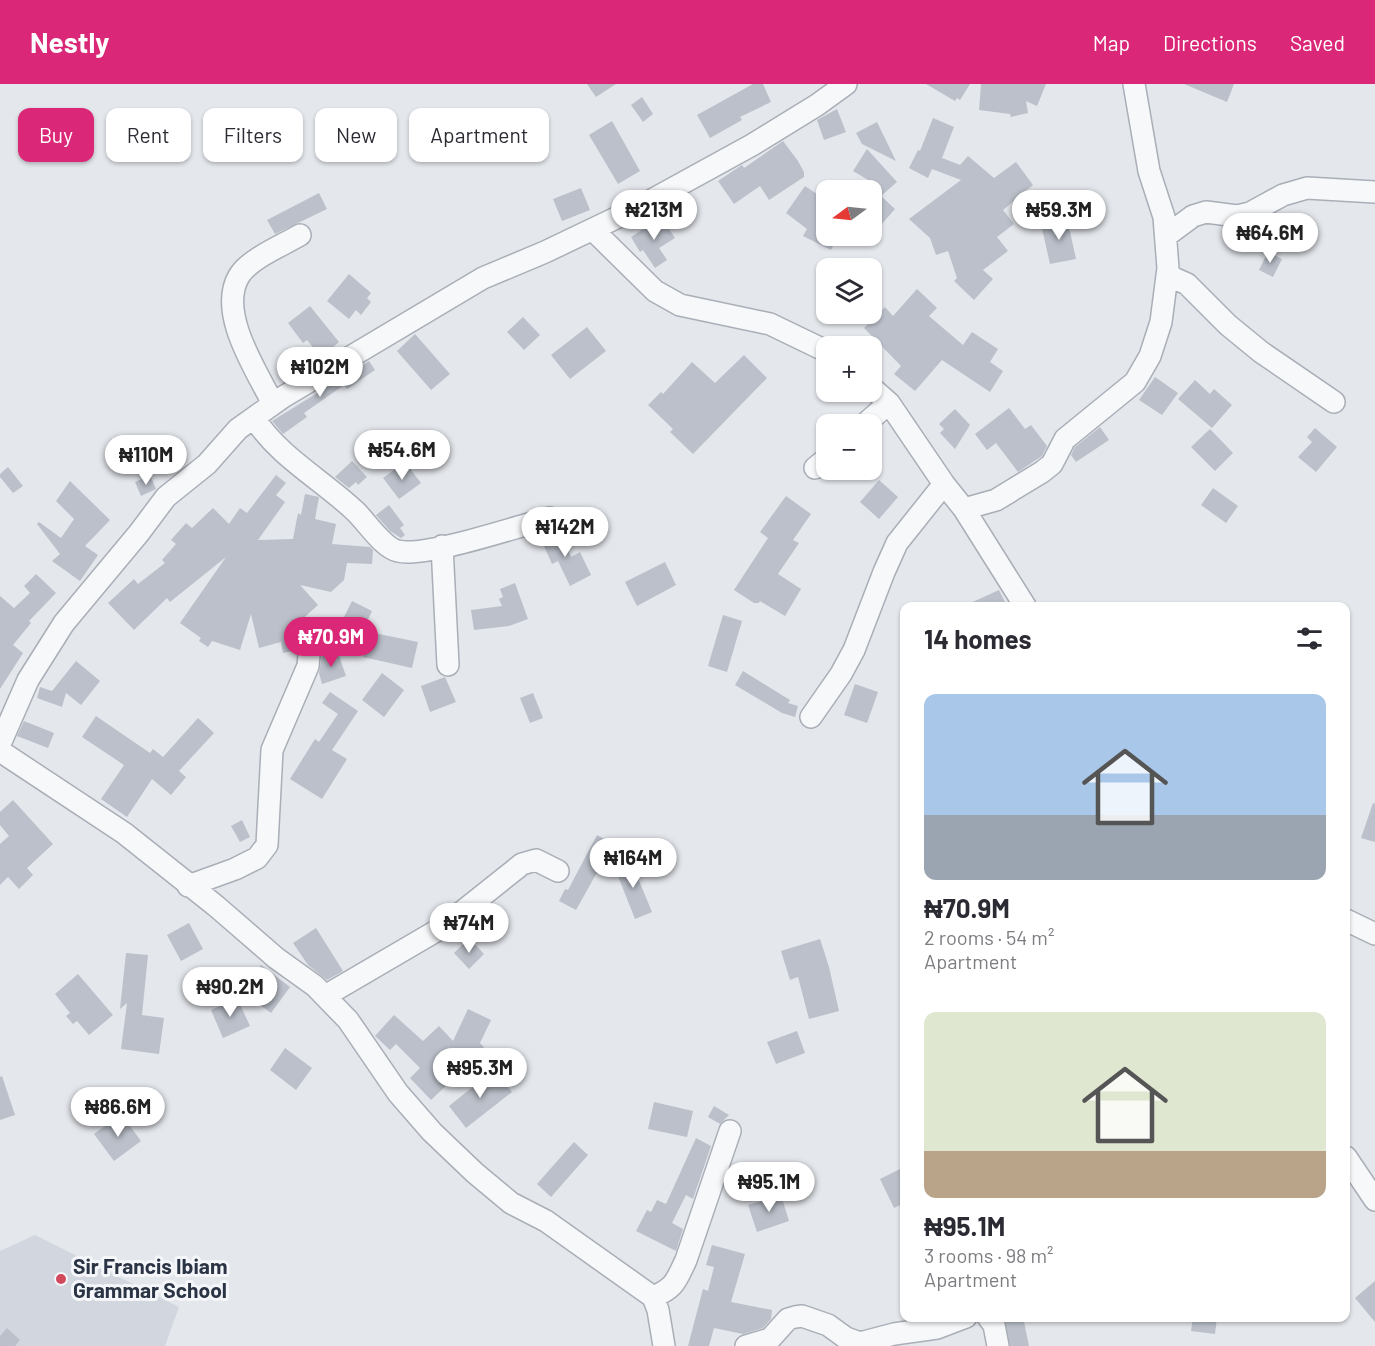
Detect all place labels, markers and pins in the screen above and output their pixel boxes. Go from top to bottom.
pin: ₦213M [612,190,696,241]
pin: ₦59.3M [1010,190,1108,241]
pin: ₦64.6M [1221,213,1319,264]
pin: ₦102M [278,347,362,398]
pin: ₦54.6M [353,430,451,481]
pin: ₦110M [104,435,188,486]
pin: ₦142M [523,507,607,558]
pin: ₦70.9M [282,617,380,668]
pin: ₦164M [591,838,675,889]
pin: ₦74M [433,903,505,954]
pin: ₦90.2M [181,967,279,1018]
pin: ₦95.3M [431,1048,529,1099]
pin: ₦86.6M [69,1087,167,1138]
pin: ₦95.1M [720,1162,818,1213]
place label: Sir Francis Ibiam Grammar School [73,1253,227,1302]
marker: Sir Francis Ibiam Grammar School [54,1272,68,1286]

